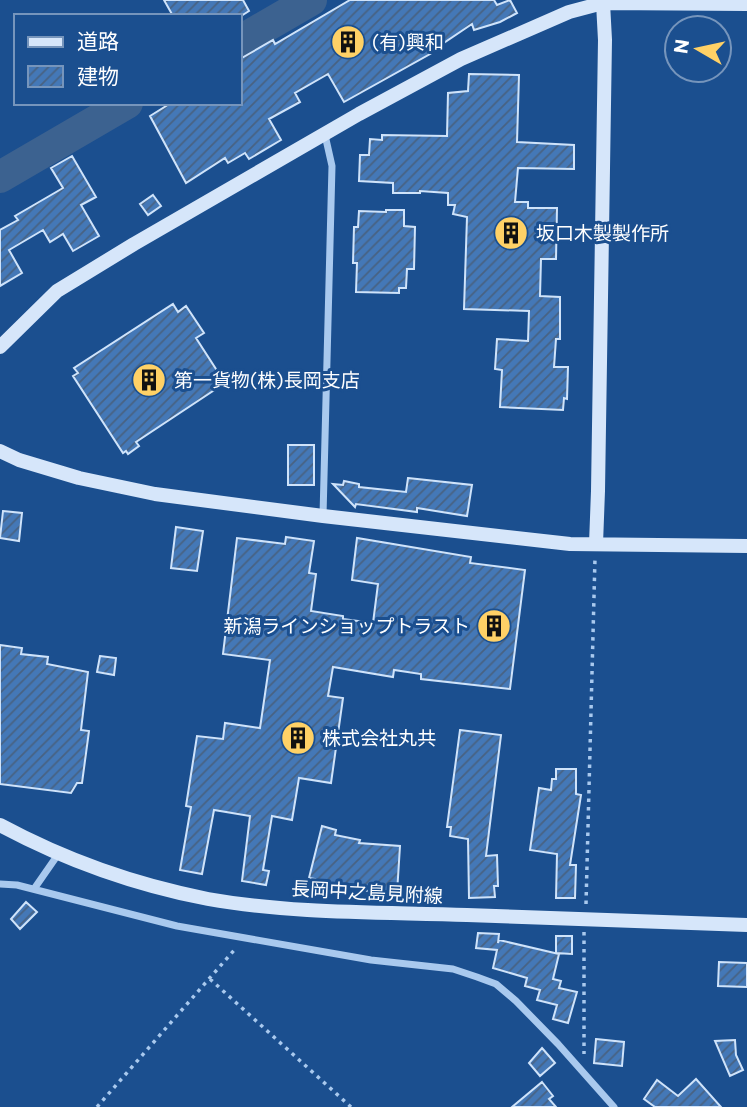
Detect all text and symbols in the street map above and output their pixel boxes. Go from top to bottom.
legend [14,14,242,105]
north arrow [663,14,733,84]
building icon: (有)興和 [329,23,367,61]
text: 道路 [77,28,119,53]
place label: (有)興和 [372,30,444,53]
text: N [668,37,693,55]
text: 建物 [77,63,119,88]
building icon: 坂口木製製作所 [492,214,530,252]
place label: 坂口木製製作所 [536,221,669,244]
building icon: 第一貨物(株)長岡支店 [130,361,168,399]
place label: 第一貨物(株)長岡支店 [174,368,360,391]
building icon: 新潟ラインショップトラスト [475,607,513,645]
place label: 新潟ラインショップトラスト [223,614,470,637]
building icon: 株式会社丸共 [279,719,317,757]
place label: 株式会社丸共 [322,726,436,749]
street label: 長岡中之島見附線 [291,876,444,907]

